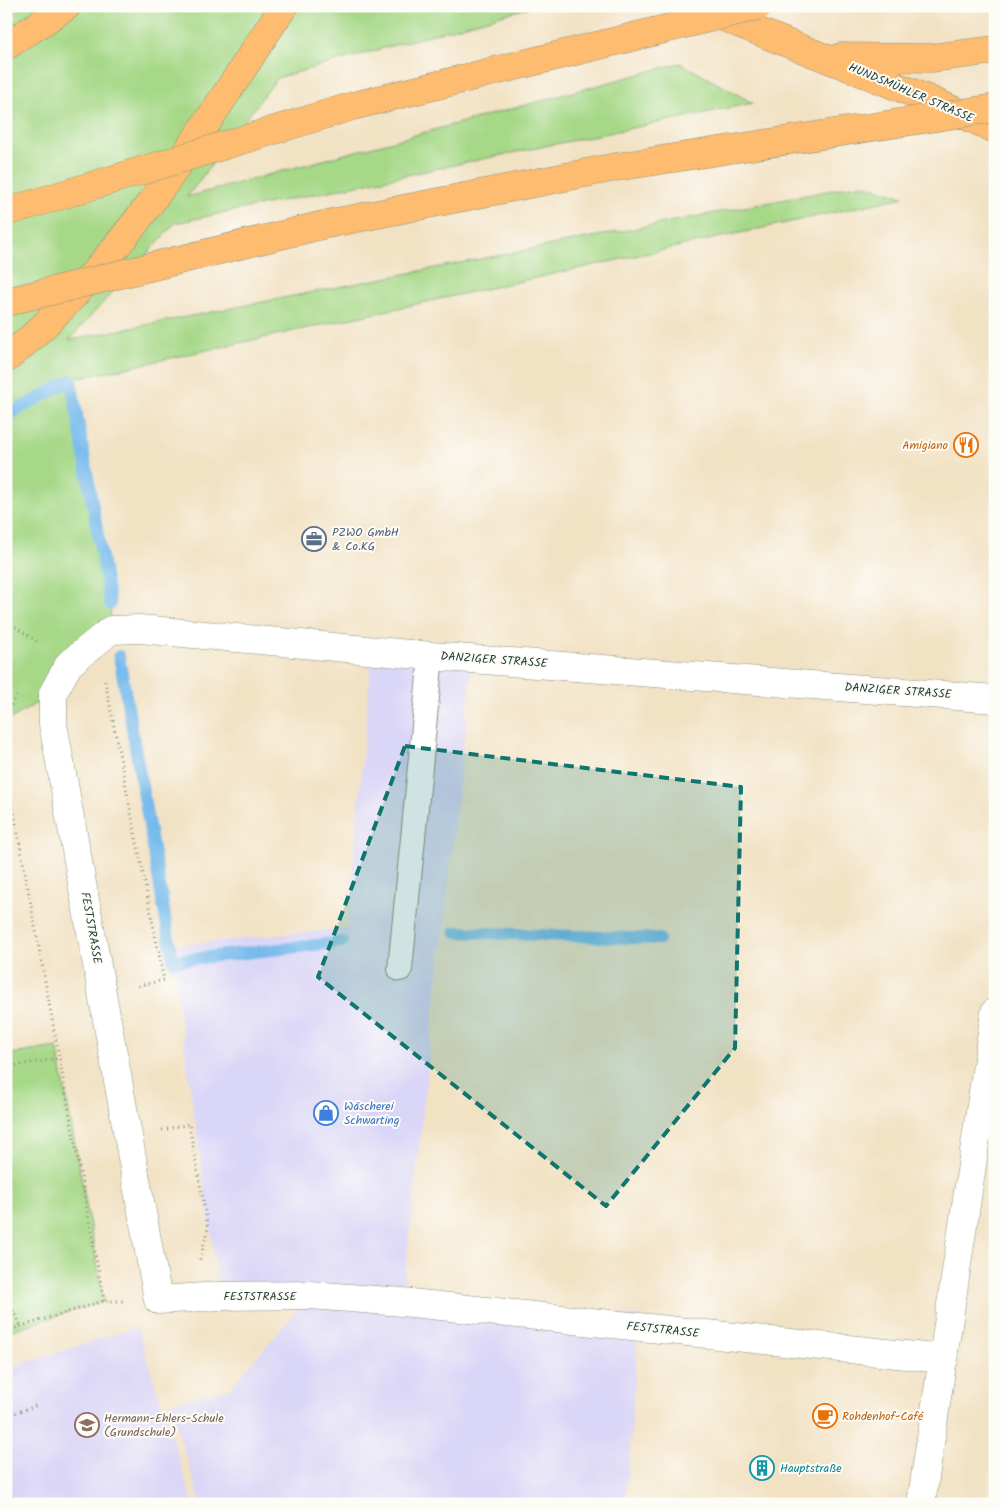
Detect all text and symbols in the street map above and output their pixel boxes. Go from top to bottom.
street label: HUNDSMÜHLER STRASSE [845,58,977,128]
restaurant icon: Amigiano [953,432,979,458]
place label: Amigiano [902,436,948,455]
place label: PZWO GmbH & Co.KG [332,523,399,556]
office icon: PZWO GmbH & Co.KG [301,526,327,552]
street label: DANZIGER STRASSE [440,647,549,673]
street label: DANZIGER STRASSE [844,678,953,704]
street label: FESTSTRASSE [75,890,107,967]
place label: Wäscherei Schwarting [344,1097,400,1130]
shop icon: Wäscherei Schwarting [313,1100,339,1126]
street label: FESTSTRASSE [224,1287,297,1306]
street label: FESTSTRASSE [626,1317,701,1343]
cafe icon: Rohdenhof-Café [812,1403,838,1429]
place label: Rohdenhof-Café [842,1407,924,1426]
place label: Hermann-Ehlers-Schule (Grundschule) [104,1409,224,1442]
school or university icon: Hermann-Ehlers-Schule (Grundschule) [74,1412,100,1438]
building icon: Hauptstraße [749,1455,775,1481]
place label: Hauptstraße [780,1459,842,1478]

